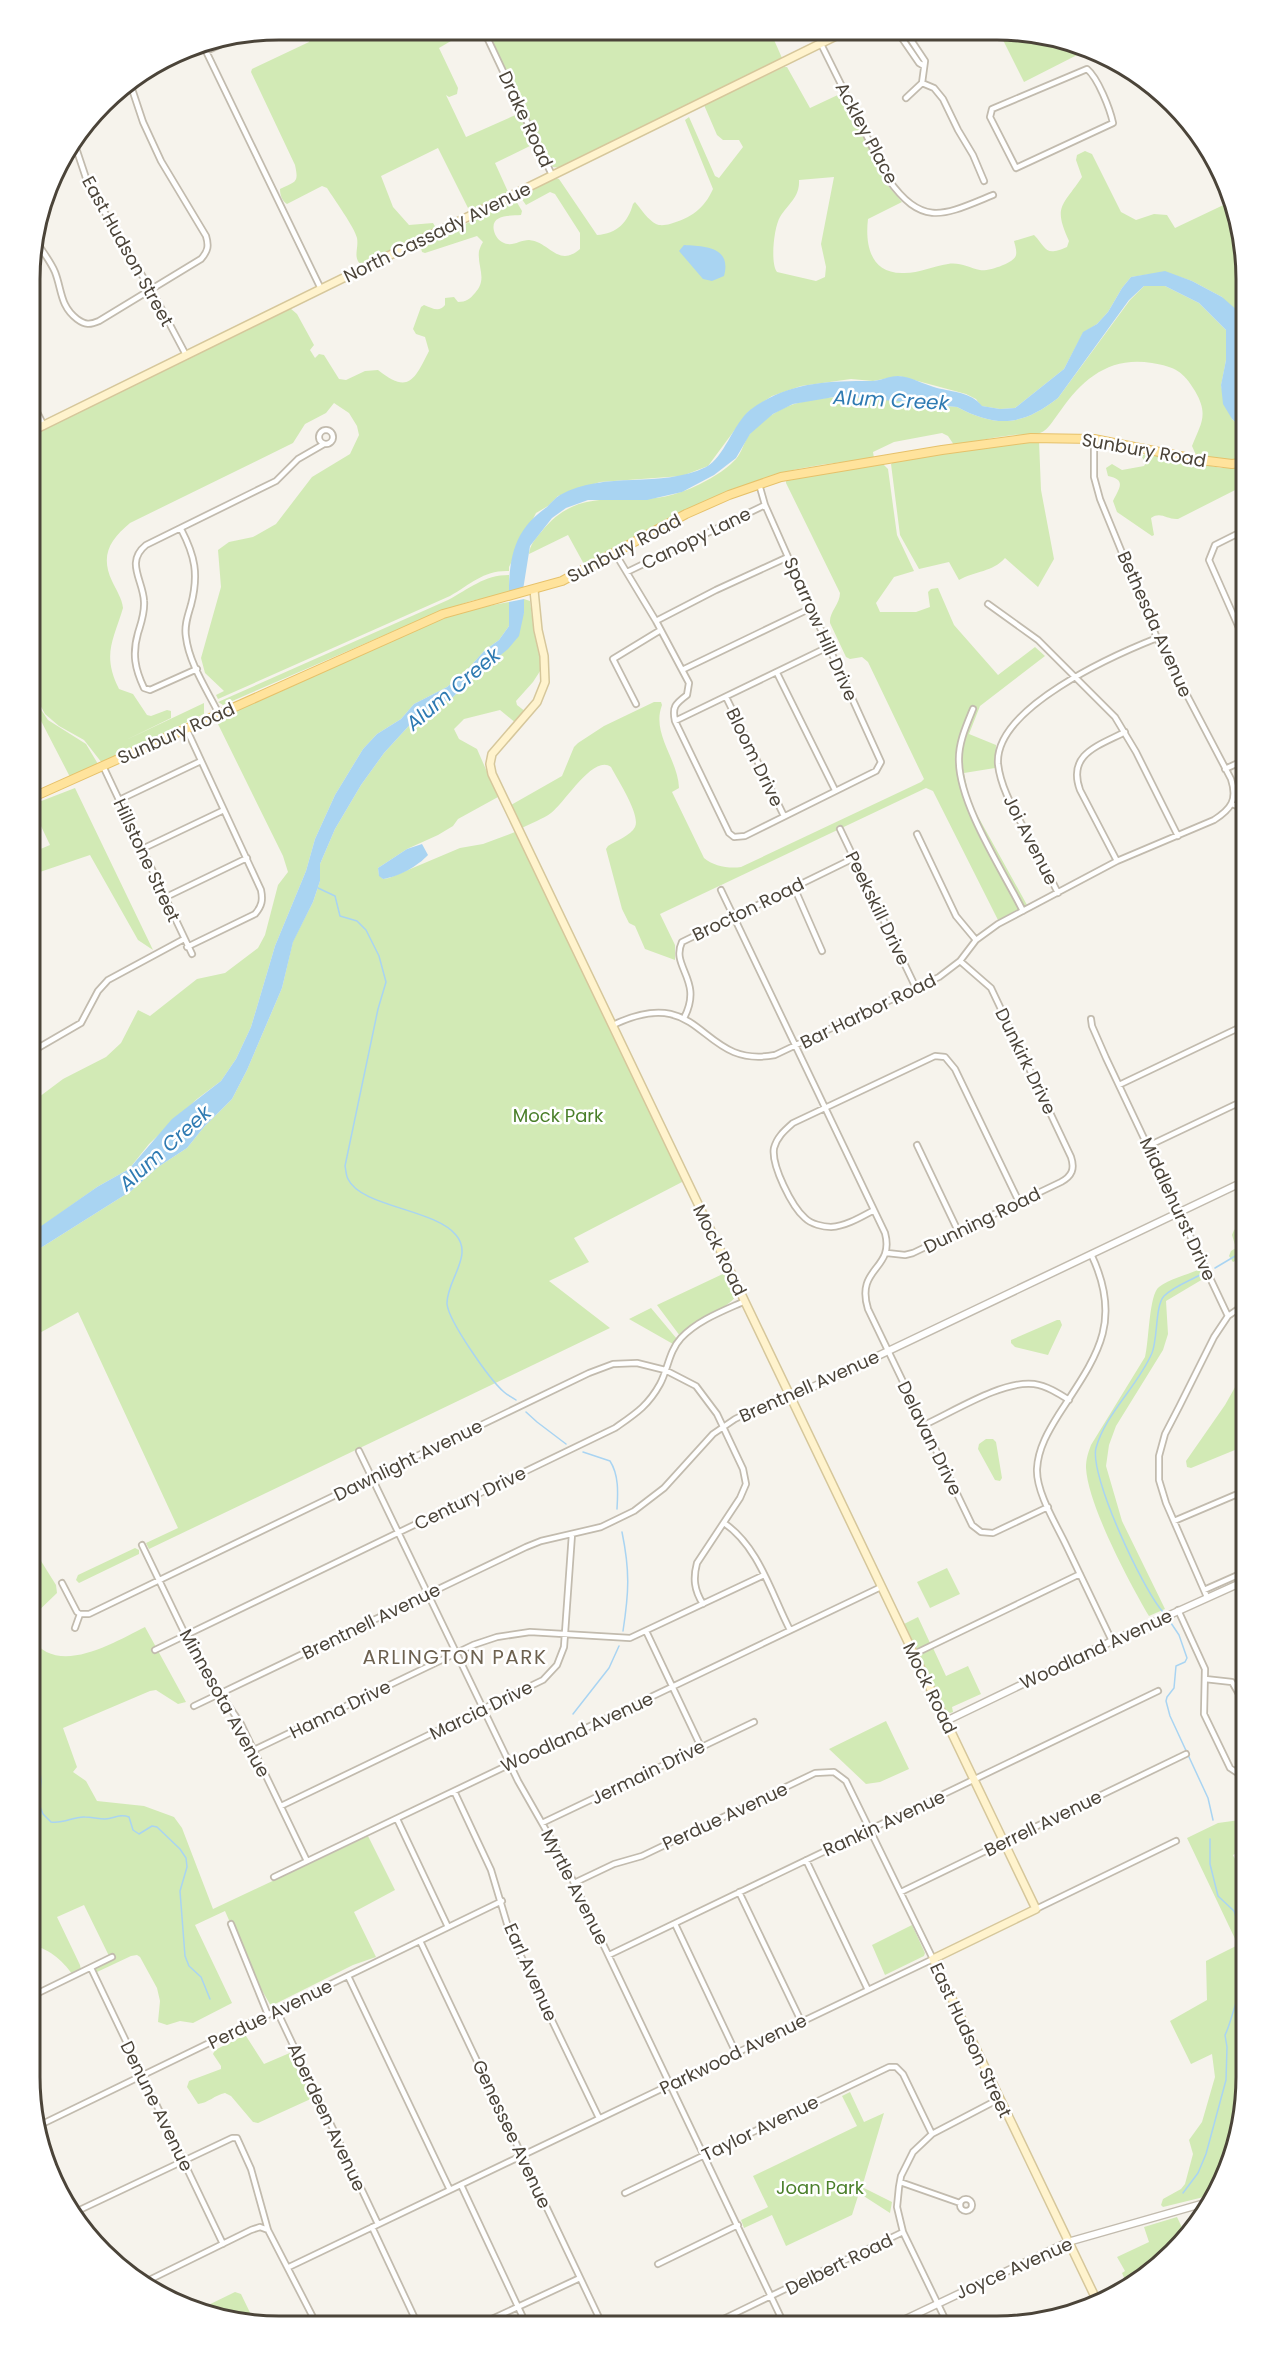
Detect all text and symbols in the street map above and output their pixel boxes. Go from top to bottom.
street label: Drake Road [493,67,559,171]
street label: Ackley Place [830,78,904,188]
street label: East Hudson Street [76,171,180,331]
street label: North Cassady Avenue [339,176,535,288]
water label: Alum Creek [831,383,951,417]
street label: Sunbury Road [1080,427,1208,473]
street label: Canopy Lane [637,501,755,575]
street label: Sunbury Road [563,507,685,589]
street label: Bethesda Avenue [1112,547,1198,701]
street label: Sparrow Hill Drive [778,553,864,705]
water label: Alum Creek [399,640,508,738]
street label: Sunbury Road [113,696,239,770]
street label: Bloom Drive [720,703,790,811]
street label: Joi Avenue [998,791,1064,889]
street label: Hillstone Street [107,794,187,926]
street label: Peekskill Drive [840,847,916,969]
street label: Brocton Road [688,871,808,947]
street label: Bar Harbor Road [796,967,940,1055]
street label: Dunkirk Drive [989,1004,1063,1118]
water label: Alum Creek [112,1098,219,1198]
park label: Mock Park [513,1103,604,1128]
street label: Middlehurst Drive [1134,1133,1222,1285]
street label: Dunning Road [919,1181,1045,1259]
street label: Mock Road [687,1200,753,1300]
street label: Brentnell Avenue [735,1344,883,1428]
street label: Delavan Drive [892,1377,968,1499]
street label: Dawnlight Avenue [329,1413,487,1507]
street label: Century Drive [410,1460,530,1536]
street label: Brentnell Avenue [298,1577,444,1665]
street label: Woodland Avenue [1016,1603,1176,1695]
street label: Minnesota Avenue [174,1624,276,1782]
street label: Mock Road [897,1638,963,1738]
district label: ARLINGTON PARK [363,1643,547,1671]
street label: Hanna Drive [285,1674,395,1744]
street label: Marcia Drive [425,1674,537,1746]
street label: Woodland Avenue [497,1686,657,1778]
street label: Jermain Drive [587,1734,709,1810]
street label: Perdue Avenue [658,1776,792,1856]
street label: Rankin Avenue [819,1784,949,1862]
street label: Berrell Avenue [980,1784,1106,1862]
street label: Myrtle Avenue [535,1825,615,1949]
street label: Earl Avenue [498,1919,564,2025]
street label: East Hudson Street [924,1958,1018,2122]
street label: Perdue Avenue [204,1973,336,2055]
street label: Parkwood Avenue [655,2007,811,2101]
street label: Denune Avenue [115,2037,199,2175]
street label: Aberdeen Avenue [282,2039,372,2195]
street label: Genessee Avenue [467,2056,557,2212]
street label: Taylor Avenue [697,2089,823,2167]
park label: Joan Park [776,2175,865,2200]
street label: Delbert Road [781,2227,897,2301]
street label: Joyce Avenue [952,2231,1076,2305]

